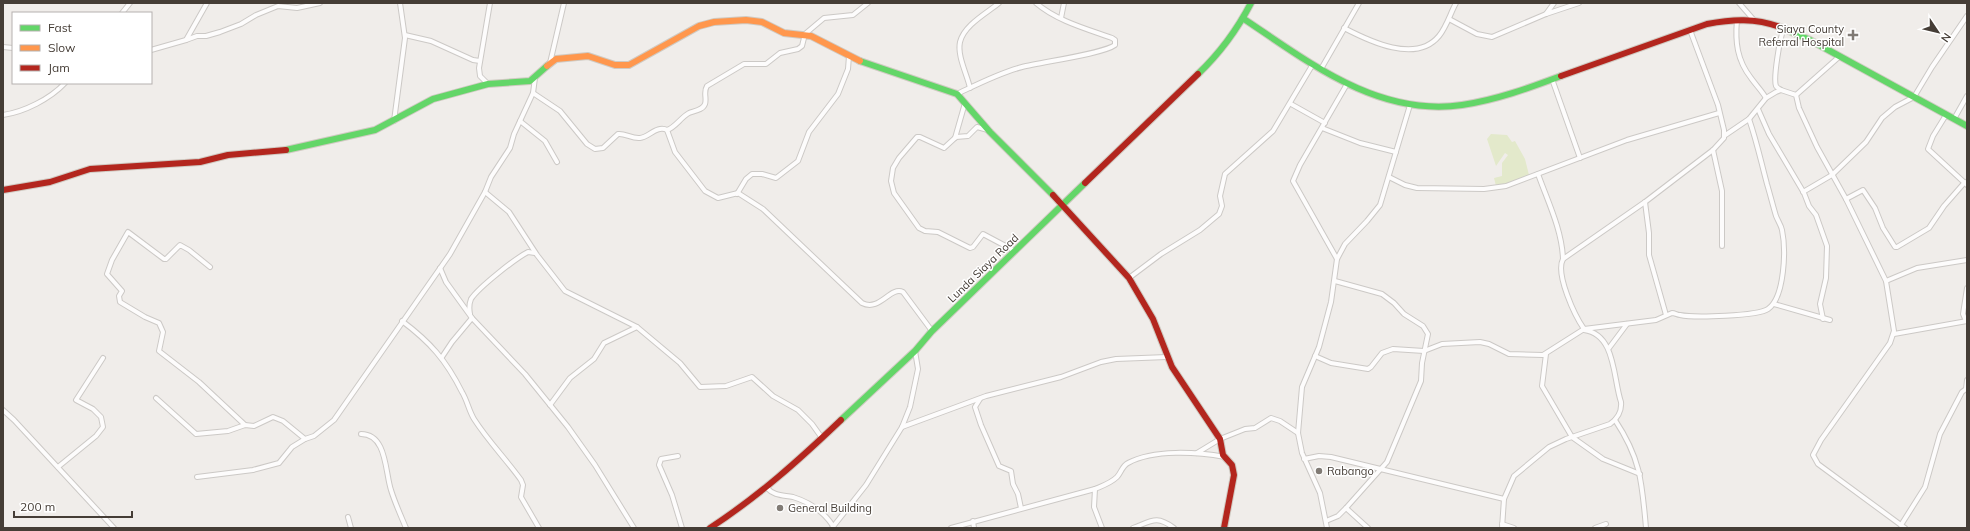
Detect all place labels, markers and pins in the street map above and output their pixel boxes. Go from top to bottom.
place label: Siaya County Referral Hospital [1759,22,1844,49]
marker: Siaya County Referral Hospital [1847,29,1859,41]
place label: Rabango [1327,464,1374,478]
marker: Rabango [1314,466,1324,476]
place label: General Building [788,501,872,515]
marker: General Building [775,503,785,513]

